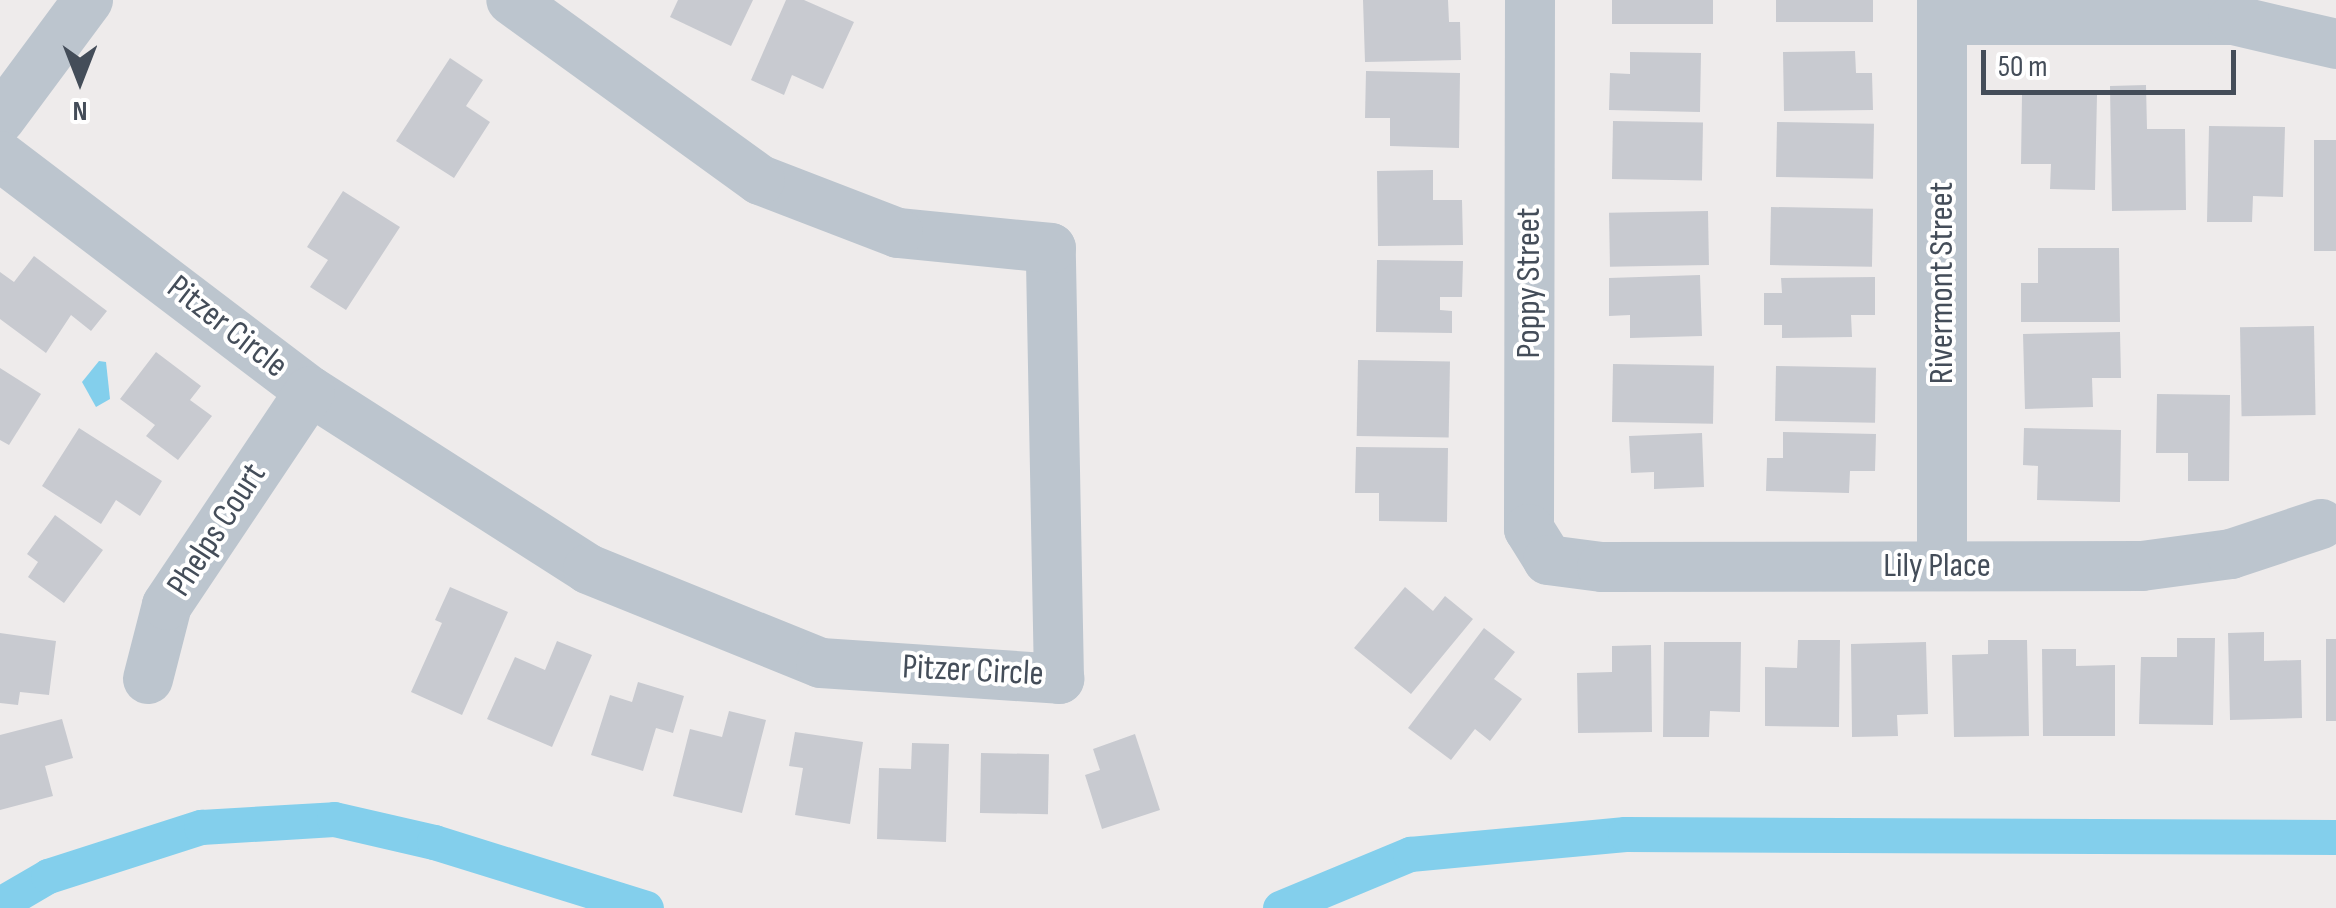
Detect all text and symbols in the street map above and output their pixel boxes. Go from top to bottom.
north arrow [30,30,130,130]
scale bar [1986,30,2241,92]
text: 50 m [1998,49,2047,85]
text: N [73,94,87,127]
street label: Rivermont Street [1921,182,1963,384]
street label: Poppy Street [1508,208,1550,358]
street label: Pitzer Circle [158,267,296,387]
street label: Phelps Court [159,456,275,604]
street label: Lily Place [1883,545,1991,587]
street label: Pitzer Circle [901,646,1045,696]

